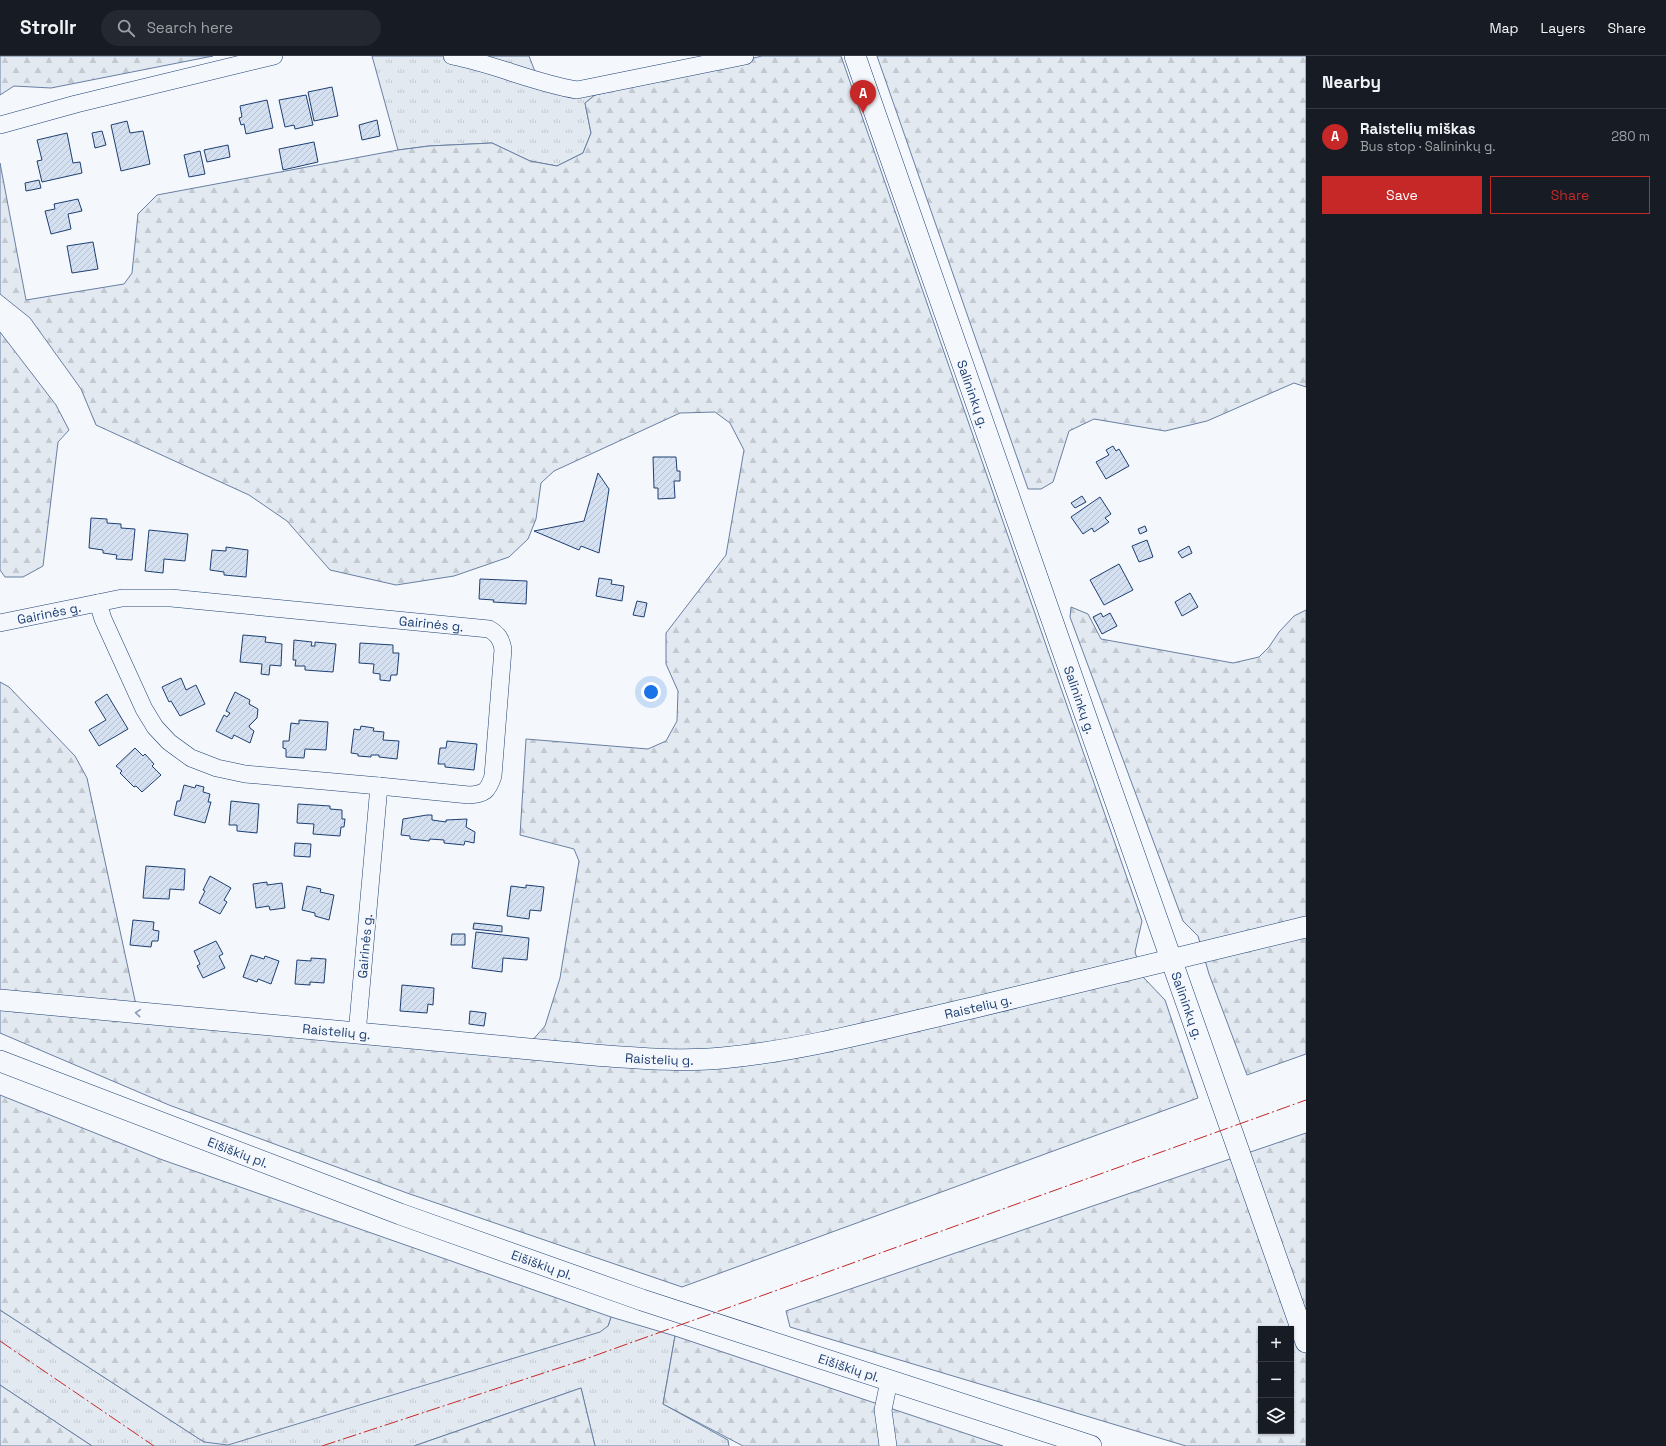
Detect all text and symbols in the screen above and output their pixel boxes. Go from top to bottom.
search box [101,10,381,46]
text: Strollr [20,15,77,40]
icon: search [115,17,137,39]
text: Search here [147,18,233,37]
text: Map [1489,19,1519,37]
text: Layers [1541,19,1585,37]
text: Share [1607,19,1646,37]
text: Nearby [1322,71,1381,93]
pin: A [850,80,876,113]
text: Raistelių miškas [1360,119,1476,138]
text: A [1331,128,1339,145]
text: 280 m [1611,128,1650,145]
text: Bus stop · Salininkų g. [1360,138,1496,155]
button: Save [1322,176,1482,214]
button: Share [1490,176,1650,214]
street label: Salininkų g. [953,358,993,430]
street label: Gairinės g. [15,598,82,628]
street label: Gairinės g. [398,612,464,635]
street label: Salininkų g. [1060,664,1100,736]
your location [641,682,661,702]
street label: Gairinės g. [354,913,376,979]
street label: Salininkų g. [1168,969,1207,1042]
street label: Raistelių g. [943,990,1013,1023]
one-way arrow [135,1009,141,1018]
street label: Raistelių g. [302,1020,371,1043]
street label: Raistelių g. [625,1049,694,1068]
street label: Eišiškių pl. [205,1133,271,1171]
street label: Eišiškių pl. [509,1246,575,1283]
map controls [1258,1326,1294,1434]
button: + [1258,1326,1294,1362]
street label: Eišiškių pl. [816,1349,882,1385]
button: − [1258,1362,1294,1398]
button: layers [1258,1398,1294,1434]

